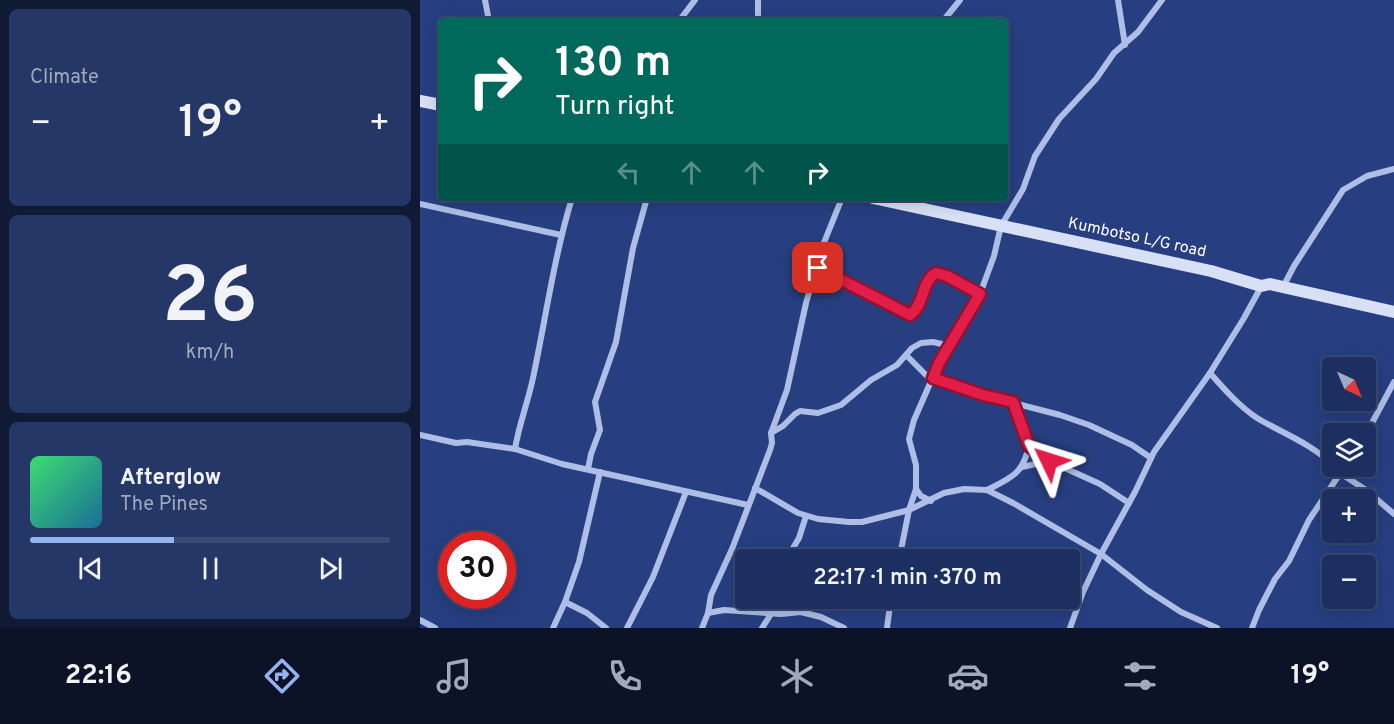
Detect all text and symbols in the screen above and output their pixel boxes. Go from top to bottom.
text: 130 m [555,38,671,91]
icon: right [456,42,534,120]
text: Climate [30,65,99,91]
text: Turn right [555,90,674,124]
text: 19° [178,96,242,153]
text: − [30,104,51,146]
text: + [369,104,390,146]
icon: left [612,156,645,189]
icon: ahead [675,156,708,189]
icon: ahead [738,156,771,189]
icon: right [801,156,834,189]
street label: Kumbotso L/G road [1066,214,1208,262]
pin [792,242,843,293]
text: 26 [162,251,258,350]
icon: arrive [801,251,834,284]
text: km/h [186,340,234,366]
north arrow [1322,357,1376,411]
map controls [1322,357,1376,609]
button: layers [1322,423,1376,477]
position arrow [1017,429,1081,493]
text: Afterglow [120,465,221,492]
button: + [1322,489,1376,543]
text: The Pines [120,492,208,518]
speed limit sign: 30 [438,531,516,609]
icon: previous [74,552,107,585]
icon: pause [194,552,227,585]
icon: next [314,552,347,585]
button: − [1322,555,1376,609]
text: 22:17 · 1 min · 370 m [813,565,1002,592]
icon: directions [261,655,303,697]
icon: music [433,655,475,697]
icon: phone [604,655,646,697]
icon: climate [776,655,818,697]
icon: car [947,655,989,697]
icon: filters [1119,655,1161,697]
text: 22:16 [65,659,132,693]
text: 19° [1291,659,1329,693]

